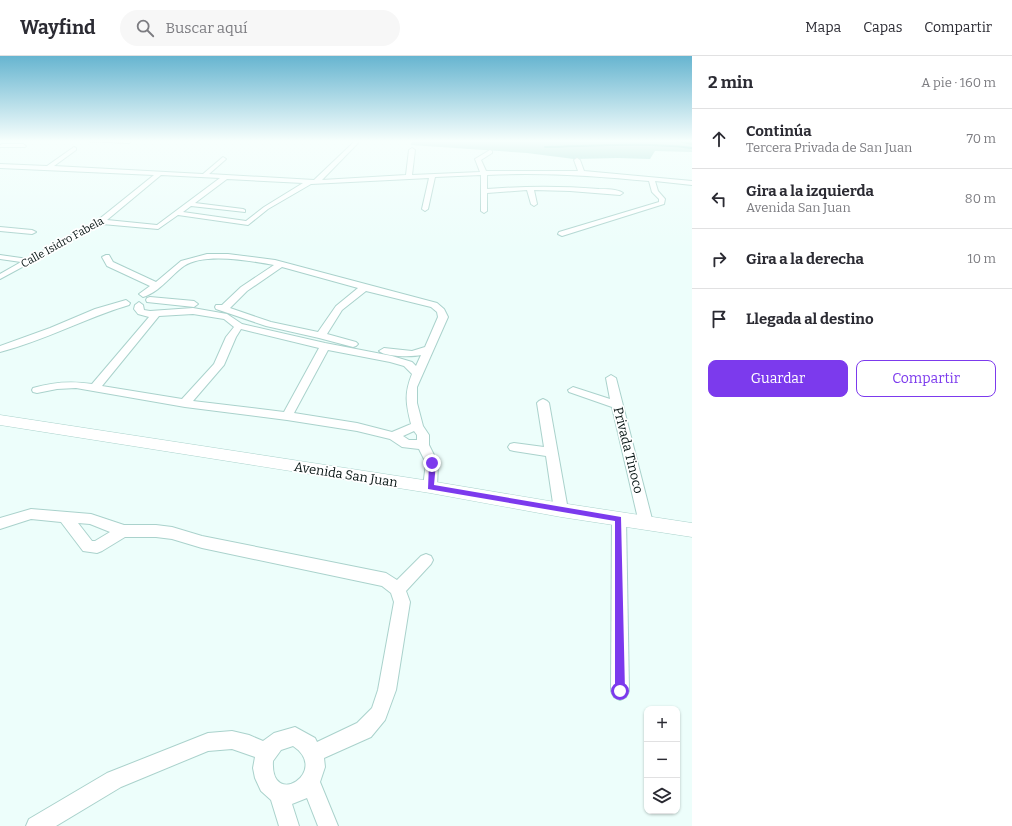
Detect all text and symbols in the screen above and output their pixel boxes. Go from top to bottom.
search box [120,10,400,46]
text: Wayfind [20,16,96,39]
icon: search [134,17,156,39]
text: Buscar aquí [166,19,247,37]
text: Mapa [805,19,841,36]
text: Capas [863,19,902,36]
text: Compartir [924,19,992,36]
text: 2 min [708,72,753,93]
text: A pie · 160 m [921,75,996,90]
text: Continúa [746,122,812,140]
icon: ahead [708,128,730,150]
text: 70 m [966,131,996,146]
text: Tercera Privada de San Juan [746,140,912,155]
text: Gira a la izquierda [746,182,874,200]
icon: left [708,188,730,210]
text: 80 m [965,191,996,206]
text: Avenida San Juan [746,200,851,215]
street label: Calle Isidro Fabela [19,214,106,271]
icon: right [708,248,730,270]
text: Gira a la derecha [746,250,864,268]
text: 10 m [967,251,996,266]
icon: arrive [708,308,730,330]
text: Llegada al destino [746,310,874,328]
button: Guardar [708,360,848,397]
button: Compartir [856,360,996,397]
street label: Privada Tinoco [611,405,647,495]
route end [423,454,441,472]
street label: Avenida San Juan [293,459,400,490]
route start [611,682,629,700]
map controls [644,706,680,814]
button: + [644,706,680,742]
button: − [644,742,680,778]
button: layers [644,778,680,814]

